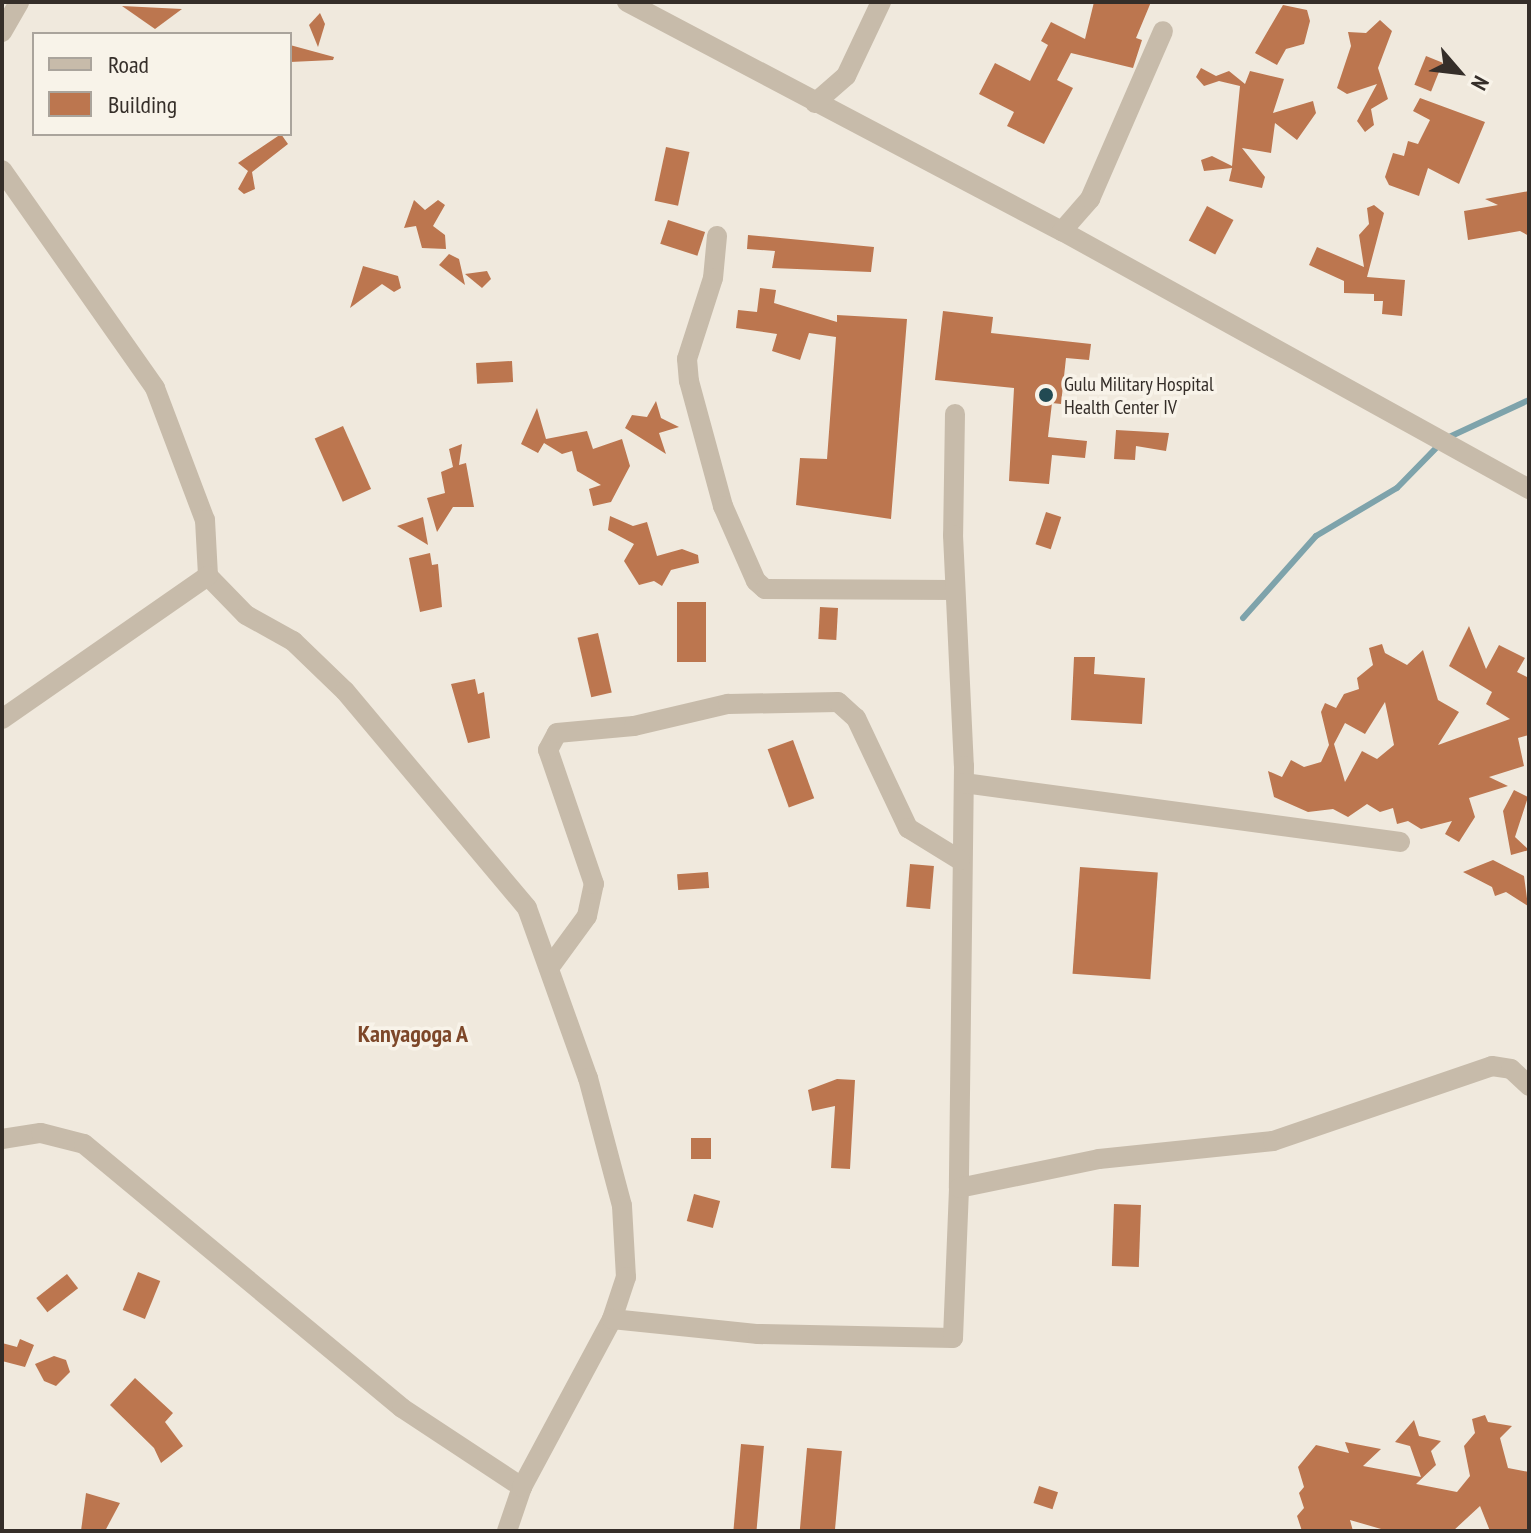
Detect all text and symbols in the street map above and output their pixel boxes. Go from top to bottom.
legend [32,32,292,136]
north arrow [1419,32,1499,112]
text: Road [108,49,149,80]
text: N [1465,71,1495,95]
text: Building [108,89,177,120]
place label: Gulu Military Hospital Health Center IV [1064,372,1214,419]
marker: Gulu Military Hospital Health Center IV [1035,384,1057,406]
district label: Kanyagoga A [357,1020,469,1048]

